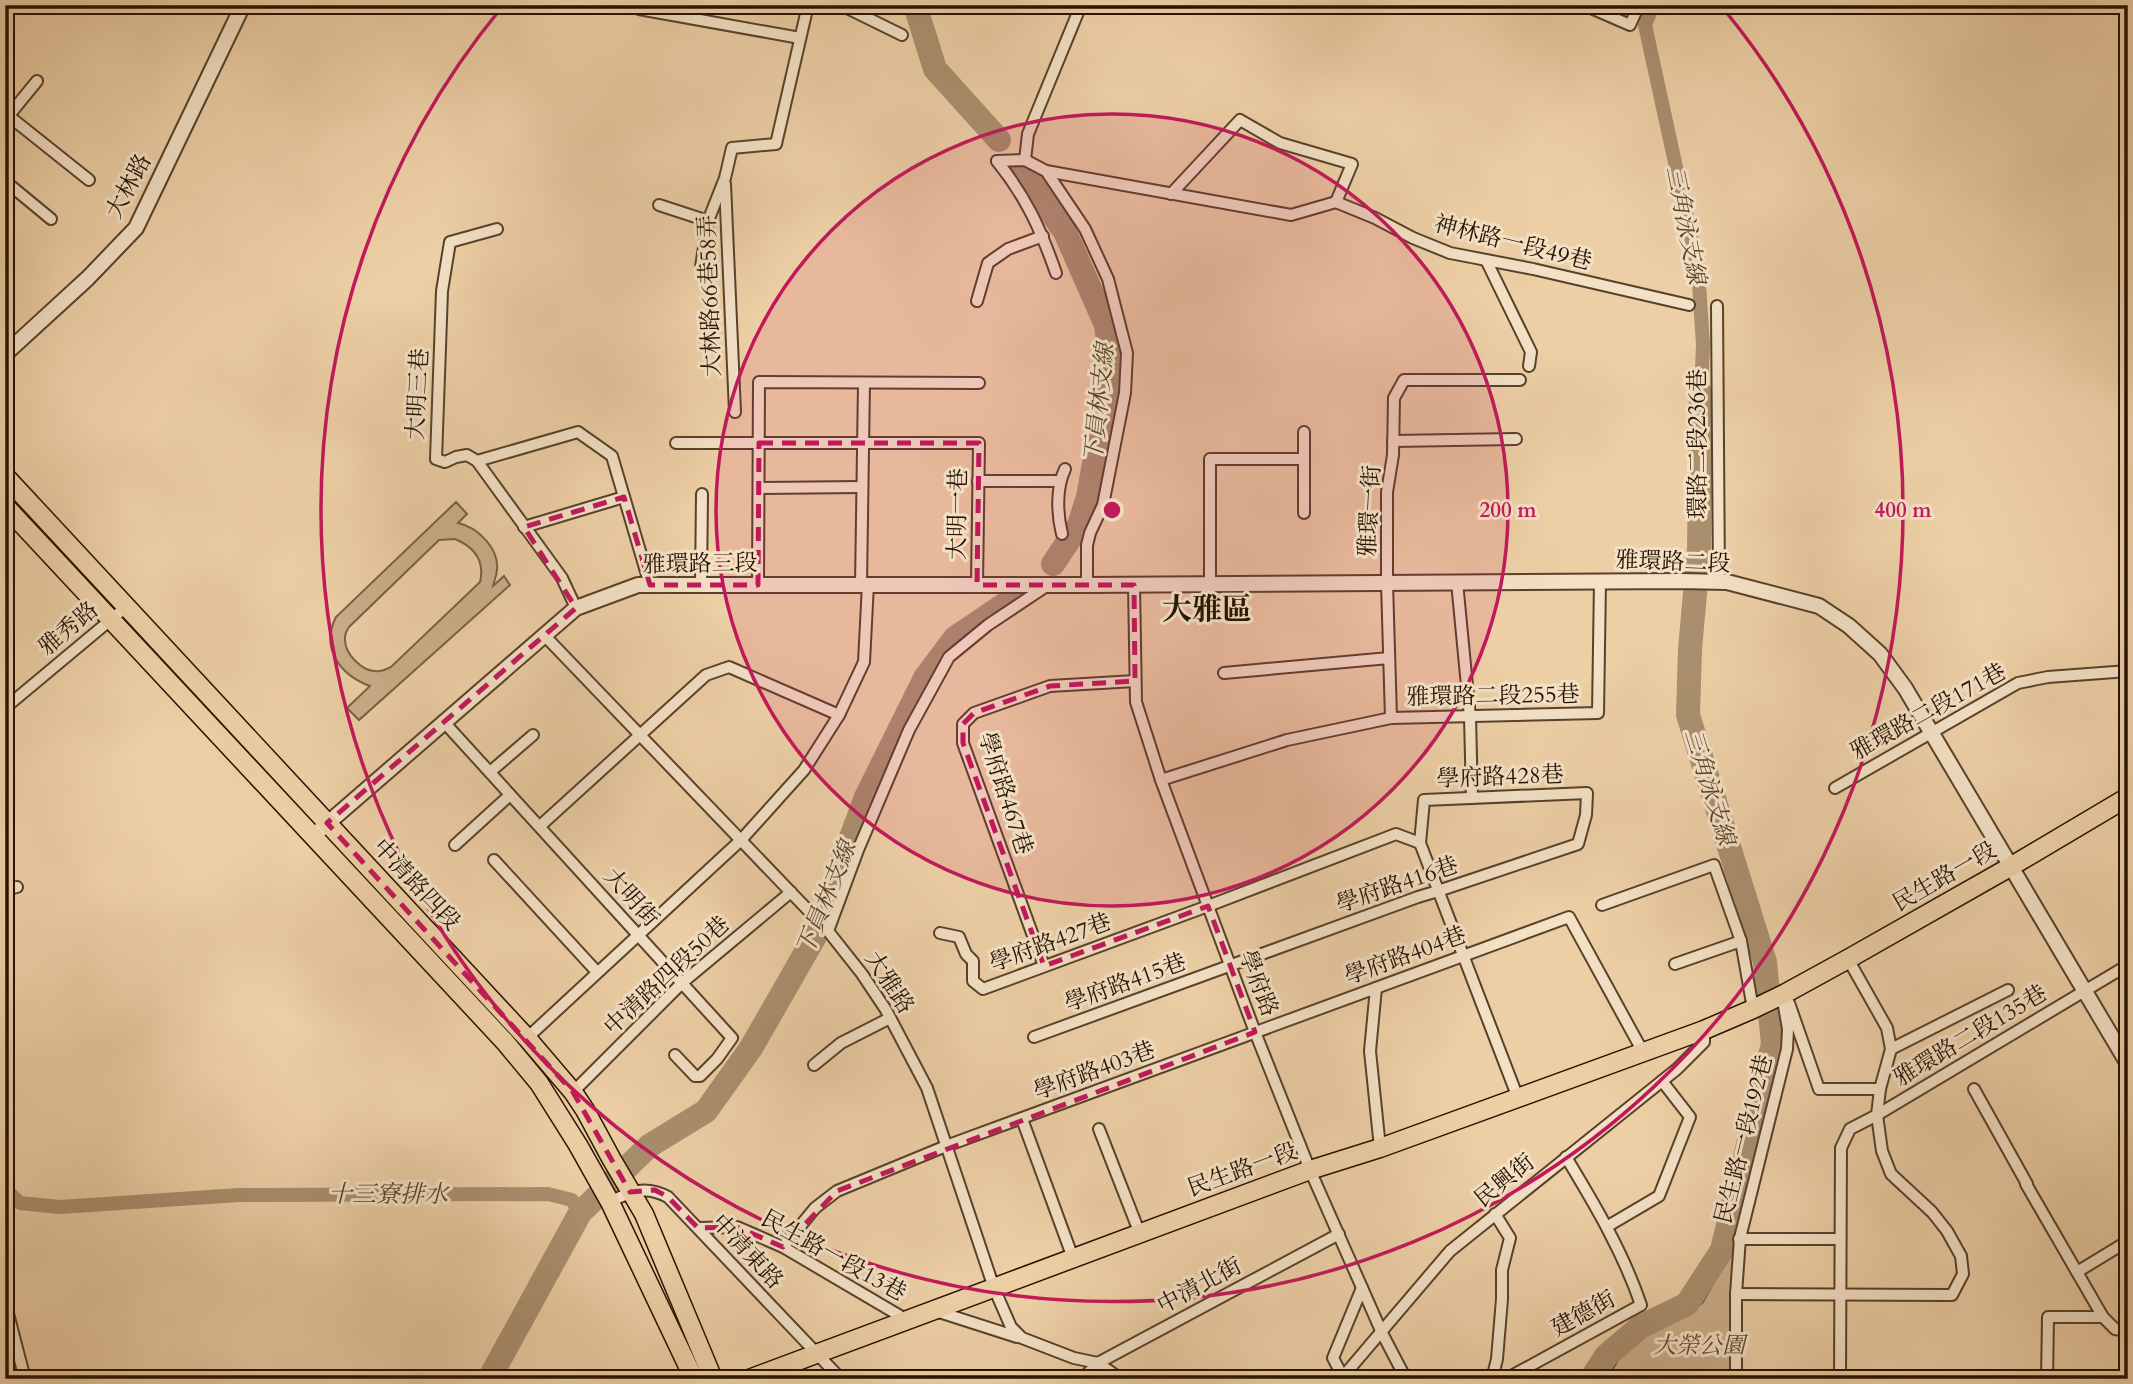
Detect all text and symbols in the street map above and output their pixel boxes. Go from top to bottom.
street label: 大林路 [99,148,158,224]
water label: 三角泳支線 [1658,163,1714,290]
street label: 神林路一段49巷 [1431,208,1595,277]
street label: 大林路66巷58弄 [691,214,728,378]
water label: 下員林支線 [1077,339,1122,464]
street label: 大明三巷 [400,347,435,441]
street label: 環路二段236巷 [1682,369,1713,519]
street label: 雅環一街 [1352,464,1387,558]
street label: 大明一巷 [941,468,974,560]
text: 200 m [1479,496,1537,525]
text: 400 m [1874,496,1932,525]
centre of rings [1100,498,1124,522]
street label: 雅環路二段 [1615,544,1731,579]
street label: 雅環路三段 [642,547,758,580]
district label: 大雅區 [1162,589,1252,630]
street label: 雅秀路 [32,594,105,662]
street label: 雅環路二段171巷 [1845,656,2012,767]
street label: 雅環路二段255巷 [1406,678,1580,713]
water label: 三角泳支線 [1676,725,1744,852]
street label: 學府路467巷 [971,728,1040,858]
street label: 學府路428巷 [1436,759,1564,794]
street label: 中清路四段 [366,832,467,937]
water label: 下員林支線 [789,834,865,960]
street label: 民生路一段 [1887,834,2002,919]
street label: 學府路416巷 [1332,849,1462,920]
street label: 大明街 [597,861,666,933]
street label: 學府路427巷 [985,906,1115,979]
street label: 中清路四段50巷 [597,909,736,1042]
street label: 學府路404巷 [1340,919,1470,992]
street label: 大雅路 [858,945,921,1020]
street label: 學府路 [1232,945,1285,1021]
street label: 學府路415巷 [1060,946,1190,1019]
street label: 雅環路二段135巷 [1888,978,2053,1093]
street label: 學府路403巷 [1029,1034,1159,1107]
street label: 民生路一段192巷 [1707,1051,1779,1227]
street label: 民生路一段 [1183,1135,1302,1204]
street label: 民興街 [1468,1147,1541,1214]
water label: 十三寮排水 [328,1178,450,1211]
street label: 民生路一段13巷 [756,1203,912,1308]
street label: 中清東路 [705,1207,790,1296]
street label: 中清北街 [1151,1250,1247,1321]
street label: 建德街 [1546,1283,1621,1344]
park label: 大榮公園 [1653,1330,1749,1361]

